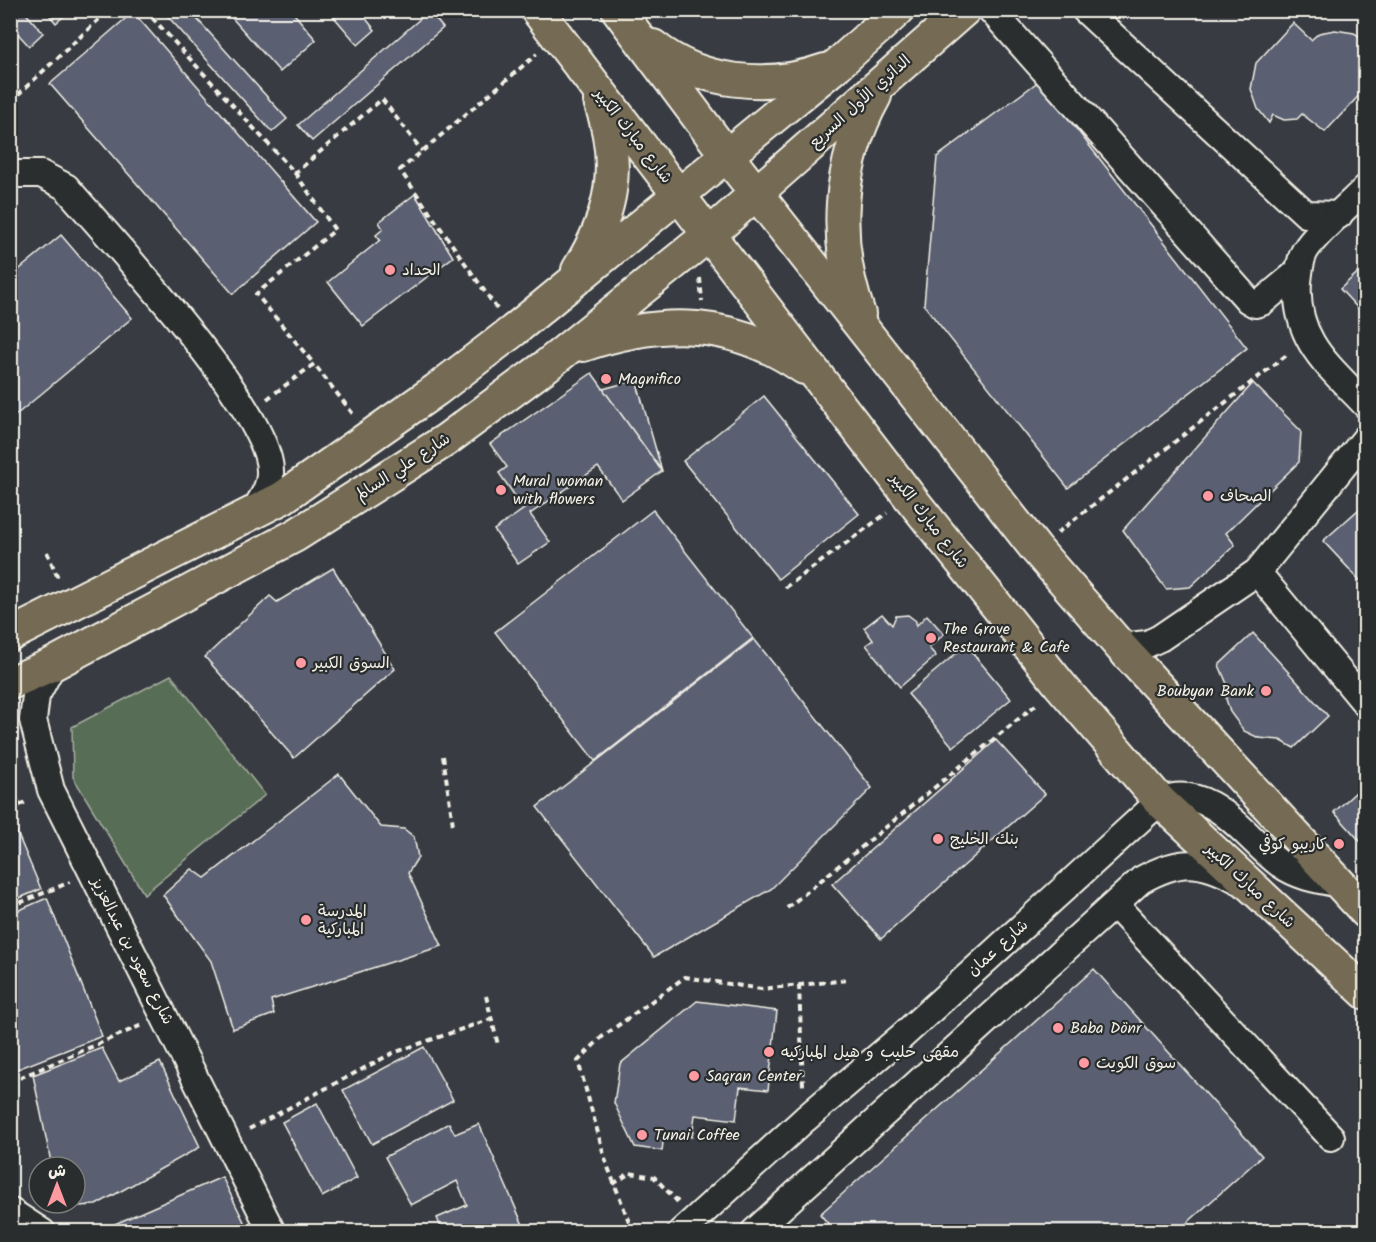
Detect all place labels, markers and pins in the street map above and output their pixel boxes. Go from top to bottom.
place label: الحداد [402,258,440,283]
marker: الحداد [383,263,397,277]
place label: Magnifico [618,367,681,392]
marker: Magnifico [599,372,613,386]
place label: Mural woman with flowers [513,469,603,512]
marker: Mural woman with flowers [494,483,508,497]
place label: الصحاف [1220,484,1271,509]
marker: الصحاف [1201,489,1215,503]
place label: The Grove Restaurant & Cafe [943,617,1070,660]
marker: The Grove Restaurant & Cafe [924,631,938,645]
place label: السوق الكبير [311,651,390,676]
marker: السوق الكبير [294,656,308,670]
place label: Boubyan Bank [1157,679,1254,704]
marker: Boubyan Bank [1259,684,1273,698]
place label: بنك الخليج [950,827,1019,852]
marker: بنك الخليج [931,832,945,846]
place label: كاريبو كوفي [1259,832,1327,857]
marker: كاريبو كوفي [1332,837,1346,851]
place label: المدرسة المباركية [318,899,367,942]
marker: المدرسة المباركية [299,913,313,927]
place label: Baba Dönr [1070,1016,1143,1041]
marker: Baba Dönr [1051,1021,1065,1035]
place label: مقهى حليب و هيل المباركيه [781,1040,959,1065]
marker: مقهى حليب و هيل المباركيه [762,1045,776,1059]
place label: سوق الكويت [1096,1051,1176,1076]
marker: سوق الكويت [1077,1056,1091,1070]
place label: Saqran Center [706,1064,803,1089]
marker: Saqran Center [687,1069,701,1083]
place label: Tunai Coffee [654,1123,740,1148]
marker: Tunai Coffee [635,1128,649,1142]

